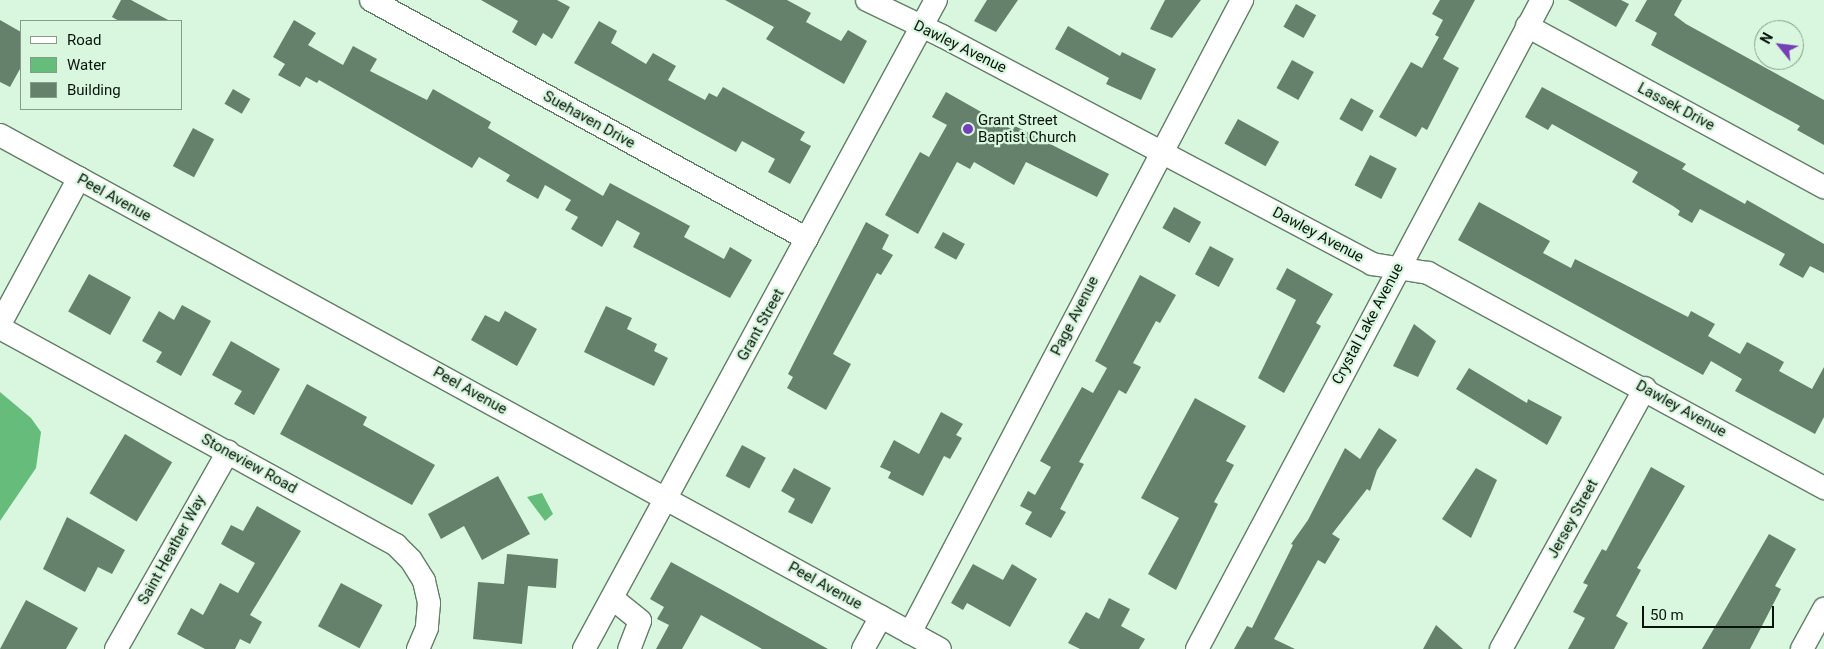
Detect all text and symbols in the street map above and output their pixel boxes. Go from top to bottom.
street label: Dawley Avenue [911,17,1009,77]
legend [20,20,182,110]
north arrow [1754,20,1804,70]
text: N [1757,30,1776,46]
text: Road [67,31,101,49]
text: Water [67,56,106,74]
street label: Lassek Drive [1634,79,1718,135]
text: Building [67,81,121,99]
street label: Suehaven Drive [540,87,638,153]
place label: Grant Street Baptist Church [978,111,1076,146]
marker: Grant Street Baptist Church [962,123,974,135]
street label: Peel Avenue [74,170,154,226]
street label: Dawley Avenue [1269,203,1367,267]
street label: Crystal Lake Avenue [1328,260,1408,388]
street label: Page Avenue [1047,273,1103,359]
street label: Grant Street [734,286,788,364]
street label: Peel Avenue [430,363,510,419]
street label: Dawley Avenue [1633,377,1729,441]
street label: Stoneview Road [198,430,300,498]
street label: Jersey Street [1544,476,1602,562]
street label: Saint Heather Way [134,492,210,608]
street label: Peel Avenue [785,558,865,614]
scale bar [1644,596,1776,628]
text: 50 m [1650,606,1684,624]

